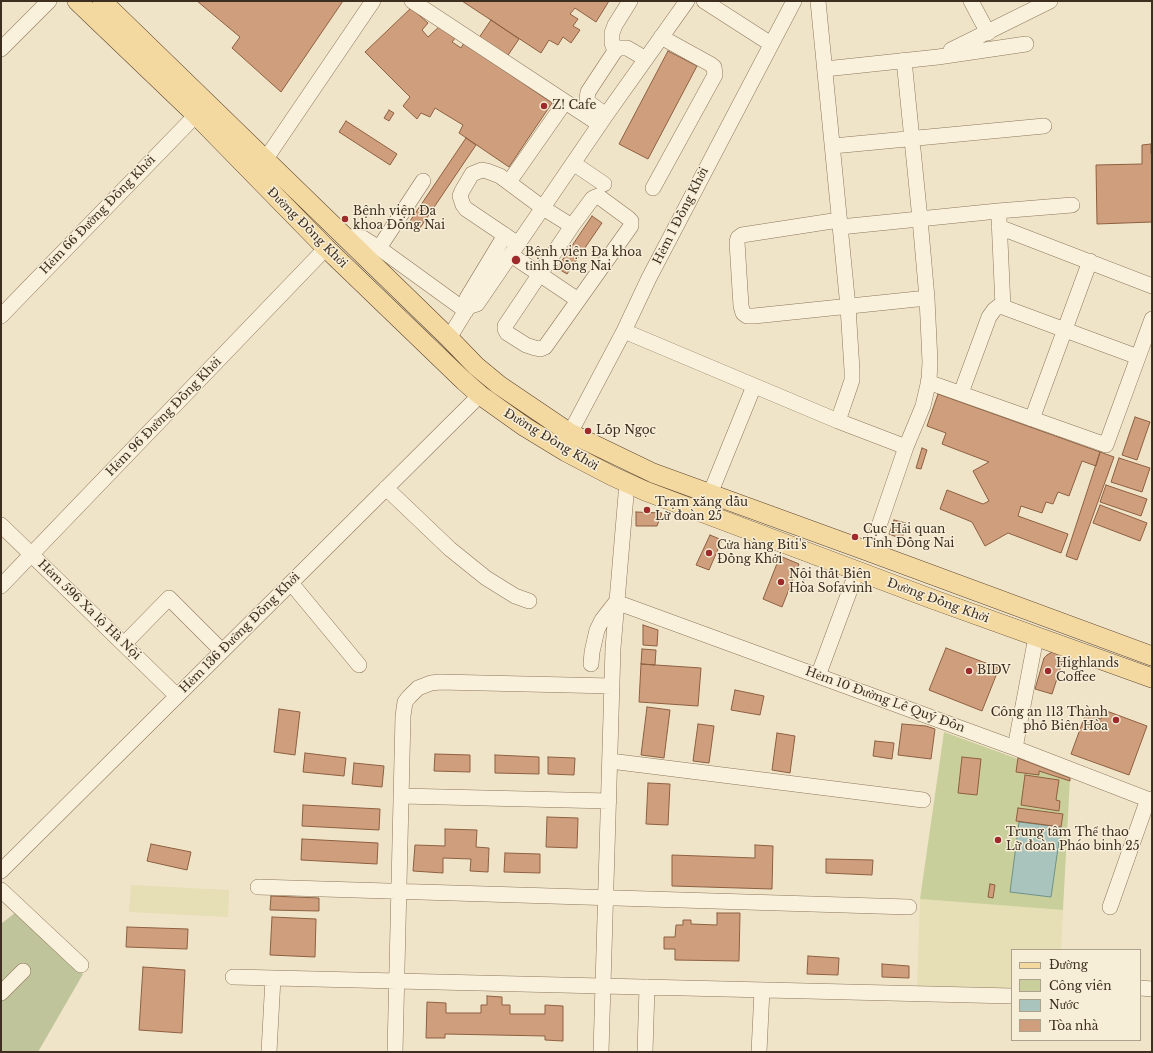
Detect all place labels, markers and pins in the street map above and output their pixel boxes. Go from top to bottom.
place label: Z! Cafe [552,99,596,113]
marker: Z! Cafe [539,101,549,111]
place label: Bệnh viện Đa khoa Đồng Nai [353,205,445,233]
marker: Bệnh viện Đa khoa Đồng Nai [340,214,350,224]
place label: Bệnh viện Đa khoa tỉnh Đồng Nai [525,246,642,274]
marker: Bệnh viện Đa khoa tỉnh Đồng Nai [510,254,522,266]
place label: Lốp Ngọc [596,424,656,438]
marker: Lốp Ngọc [583,426,593,436]
place label: Trạm xăng dầu Lữ đoàn 25 [655,496,748,524]
marker: Trạm xăng dầu Lữ đoàn 25 [642,505,652,515]
place label: Cục Hải quan Tỉnh Đồng Nai [863,523,954,551]
marker: Cục Hải quan Tỉnh Đồng Nai [850,532,860,542]
place label: Cửa hàng Biti's Đồng Khởi [717,539,807,567]
marker: Cửa hàng Biti's Đồng Khởi [704,548,714,558]
place label: Nội thất Biên Hòa Sofavinh [789,568,873,596]
marker: Nội thất Biên Hòa Sofavinh [776,577,786,587]
place label: Highlands Coffee [1056,657,1119,685]
place label: BIDV [977,664,1011,678]
marker: BIDV [964,666,974,676]
marker: Highlands Coffee [1043,666,1053,676]
place label: Công an 113 Thành phố Biên Hòa [991,706,1108,734]
marker: Công an 113 Thành phố Biên Hòa [1111,715,1121,725]
place label: Trung tâm Thể thao Lữ đoàn Pháo binh 25 [1006,826,1140,854]
marker: Trung tâm Thể thao Lữ đoàn Pháo binh 25 [993,835,1003,845]

